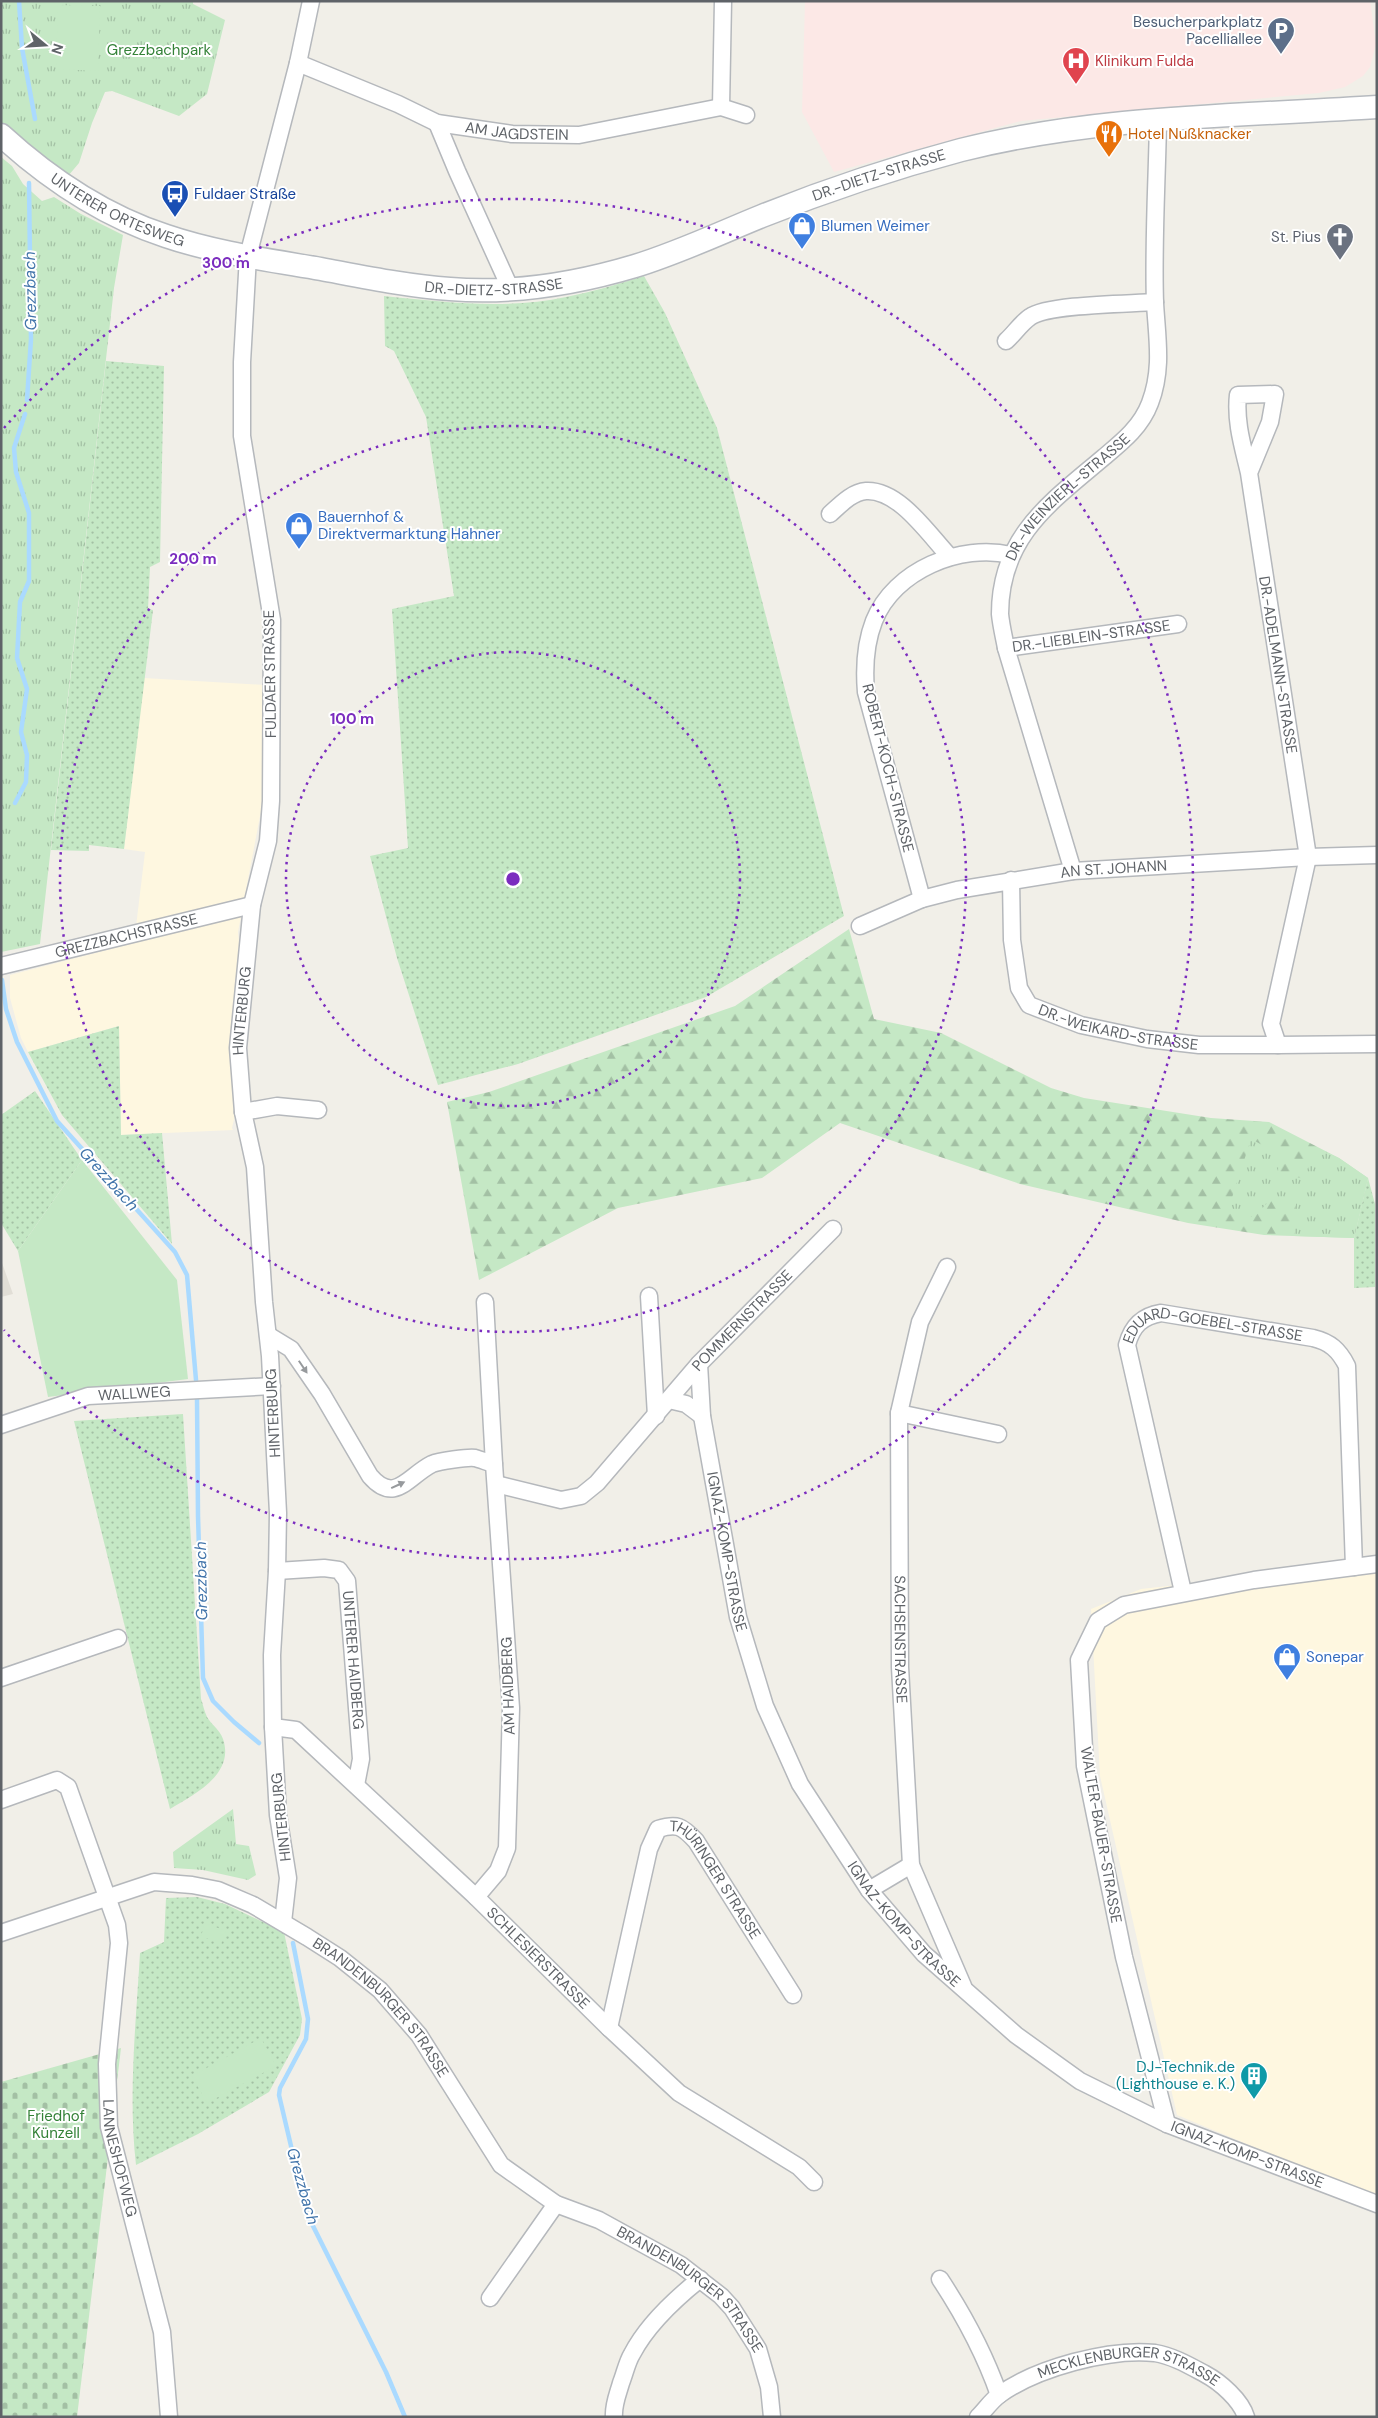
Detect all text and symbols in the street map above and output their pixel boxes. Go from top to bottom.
place label: Besucherparkplatz Pacelliallee [1133,12,1262,49]
parking icon: Besucherparkplatz Pacelliallee [1266,16,1296,55]
north arrow [20,20,70,70]
park label: Grezzbachpark [107,40,212,60]
text: N [47,41,68,57]
hospital icon: Klinikum Fulda [1061,46,1091,85]
place label: Klinikum Fulda [1095,51,1194,71]
street label: AM JAGDSTEIN [464,117,569,145]
restaurant icon: Hotel Nußknacker [1094,119,1124,158]
place label: Hotel Nußknacker [1128,124,1252,144]
street label: DR.-DIETZ-STRASSE [809,145,948,206]
street label: UNTERER ORTESWEG [47,169,187,251]
bus stop icon: Fuldaer Straße [160,179,190,218]
place label: Fuldaer Straße [194,184,296,204]
shop icon: Blumen Weimer [787,211,817,250]
place label: Blumen Weimer [821,216,930,236]
church icon: St. Pius [1325,222,1355,261]
place label: St. Pius [1271,227,1321,247]
water label: Grezzbach [19,251,41,331]
text: 300 m [202,253,250,273]
street label: DR.-DIETZ-STRASSE [423,273,565,300]
street label: DR.-WEINZIERL-STRASSE [1001,429,1135,564]
place label: Bauernhof & Direktvermarktung Hahner [318,507,501,544]
shop icon: Bauernhof & Direktvermarktung Hahner [284,511,314,550]
text: 200 m [169,549,217,569]
street label: DR.-ADELMANN-STRASSE [1254,575,1302,755]
street label: FULDAER STRASSE [259,610,281,738]
street label: DR.-LIEBLEIN-STRASSE [1011,615,1171,657]
street label: ROBERT-KOCH-STRASSE [857,682,919,854]
text: 100 m [330,709,374,729]
street label: AN ST. JOHANN [1059,855,1168,883]
centre of rings [504,870,522,888]
street label: GREZZBACHSTRASSE [53,909,200,962]
street label: HINTERBURG [228,966,256,1056]
street label: DR.-WEIKARD-STRASSE [1035,1000,1199,1055]
water label: Grezzbach [75,1143,143,1215]
street label: POMMERNSTRASSE [687,1266,797,1375]
text: EDUARD-GOEBEL-STRASSE [1118,1303,1304,1346]
street label: EDUARD-GOEBEL-STRASSE [1123,1329,1315,1357]
one-way arrow [298,1360,308,1374]
street label: HINTERBURG [261,1368,285,1458]
street label: WALLWEG [97,1382,171,1405]
street label: IGNAZ-KOMP-STRASSE [702,1470,752,1634]
one-way arrow [391,1481,405,1489]
water label: Grezzbach [190,1541,212,1621]
street label: SACHSENSTRASSE [890,1575,912,1704]
street label: UNTERER HAIDBERG [338,1590,369,1730]
street label: AM HAIDBERG [496,1636,520,1736]
shop icon: Sonepar [1272,1642,1302,1681]
place label: Sonepar [1306,1647,1364,1667]
street label: WALTER-BAUER-STRASSE [1076,1745,1126,1925]
street label: HINTERBURG [266,1772,296,1862]
street label: THÜRINGER STRASSE [669,1816,765,1943]
street label: IGNAZ-KOMP-STRASSE [843,1857,965,1992]
street label: SCHLESIERSTRASSE [482,1903,594,2014]
street label: BRANDENBURGER STRASSE [309,1933,453,2081]
place label: DJ-Technik.de (Lighthouse e. K.) [1116,2057,1235,2094]
building icon: DJ-Technik.de (Lighthouse e. K.) [1239,2061,1269,2100]
street label: LANNESHOFWEG [98,2099,142,2219]
park label: Friedhof Künzell [27,2106,85,2143]
street label: IGNAZ-KOMP-STRASSE [1168,2116,1327,2193]
water label: Grezzbach [282,2145,324,2227]
street label: BRANDENBURGER STRASSE [613,2222,768,2356]
text: MECKLENBURGER STRASSE [1035,2342,1224,2391]
street label: MECKLENBURGER STRASSE [1033,2369,1223,2397]

